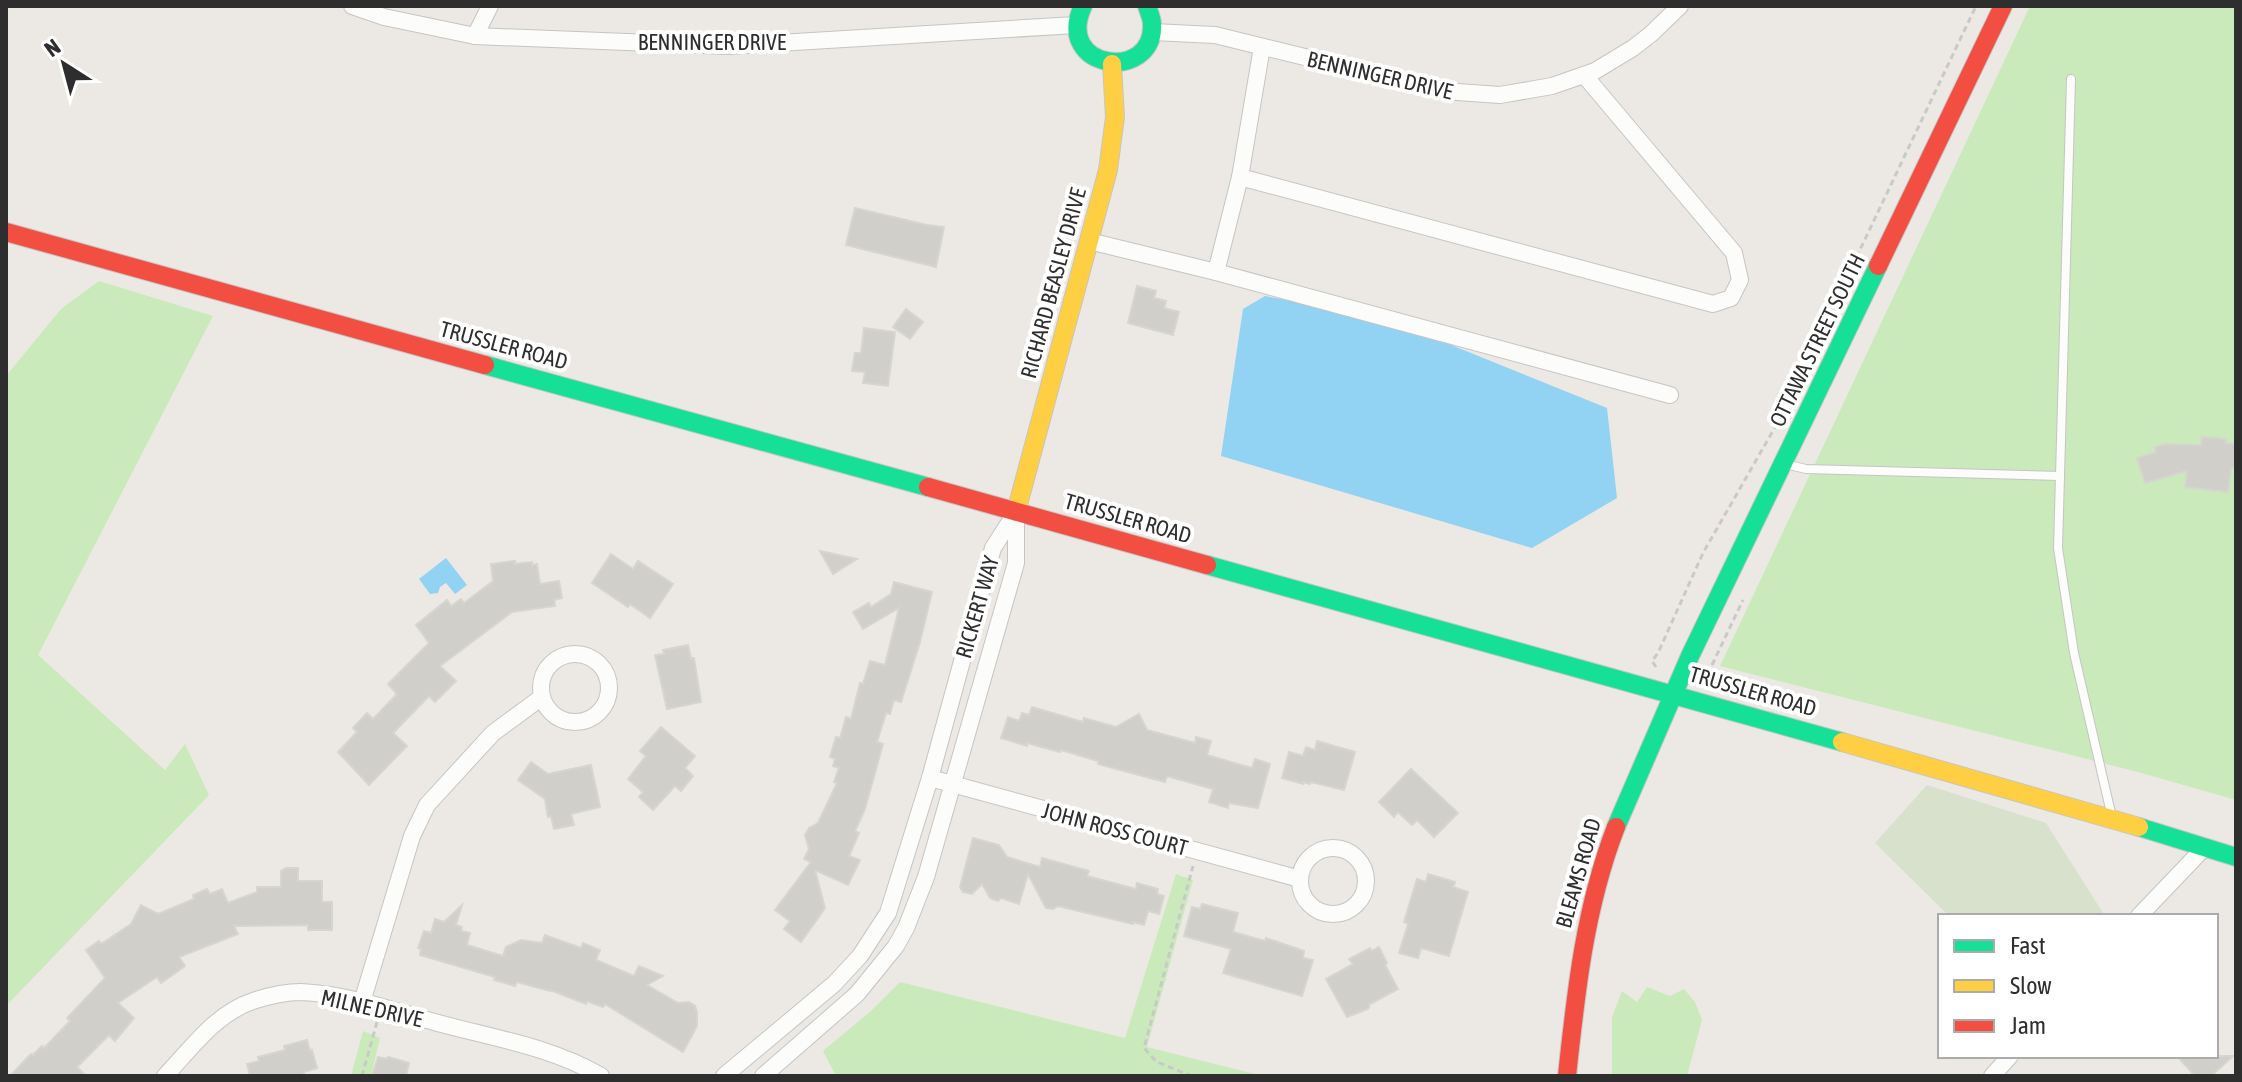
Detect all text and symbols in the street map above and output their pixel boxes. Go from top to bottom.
north arrow [24,24,104,104]
street label: BENNINGER DRIVE [638,29,787,55]
text: N [39,33,65,62]
street label: BENNINGER DRIVE [1305,46,1456,105]
street label: RICHARD BEASLEY DRIVE [1015,184,1091,381]
street label: OTTAWA STREET SOUTH [1764,249,1870,431]
street label: TRUSSLER ROAD [437,316,571,374]
street label: TRUSSLER ROAD [1062,487,1194,549]
street label: RICKERT WAY [950,553,1004,661]
street label: TRUSSLER ROAD [1687,660,1819,722]
street label: JOHN ROSS COURT [1039,797,1191,861]
street label: BLEAMS ROAD [1550,815,1606,931]
legend [1938,914,2218,1058]
text: Fast [2010,932,2046,959]
text: Slow [2010,972,2052,999]
street label: MILNE DRIVE [319,984,426,1032]
text: Jam [2010,1012,2046,1039]

